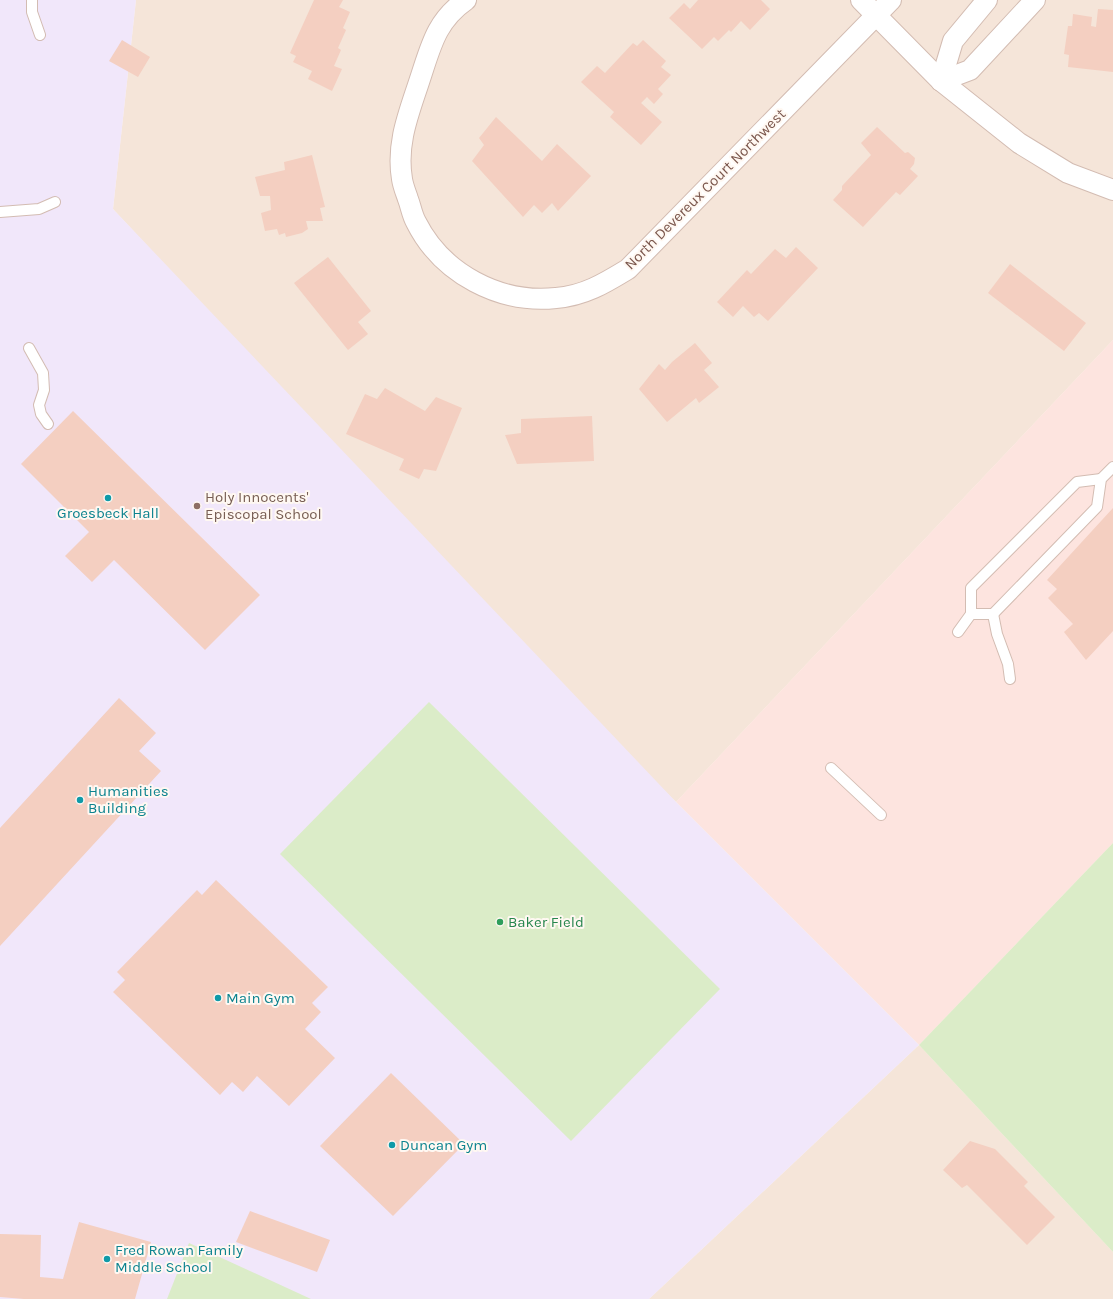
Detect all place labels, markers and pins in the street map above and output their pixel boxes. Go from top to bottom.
place label: Holy Innocents' Episcopal School [205,488,322,523]
marker: Groesbeck Hall [103,493,113,503]
marker: Holy Innocents' Episcopal School [192,501,202,511]
place label: Groesbeck Hall [57,504,159,522]
place label: Humanities Building [88,782,169,817]
marker: Humanities Building [75,795,85,805]
place label: Baker Field [508,913,584,931]
marker: Baker Field [495,917,505,927]
place label: Main Gym [226,989,295,1007]
marker: Main Gym [213,993,223,1003]
place label: Duncan Gym [400,1136,487,1154]
marker: Duncan Gym [387,1140,397,1150]
place label: Fred Rowan Family Middle School [115,1241,243,1276]
marker: Fred Rowan Family Middle School [102,1254,112,1264]

